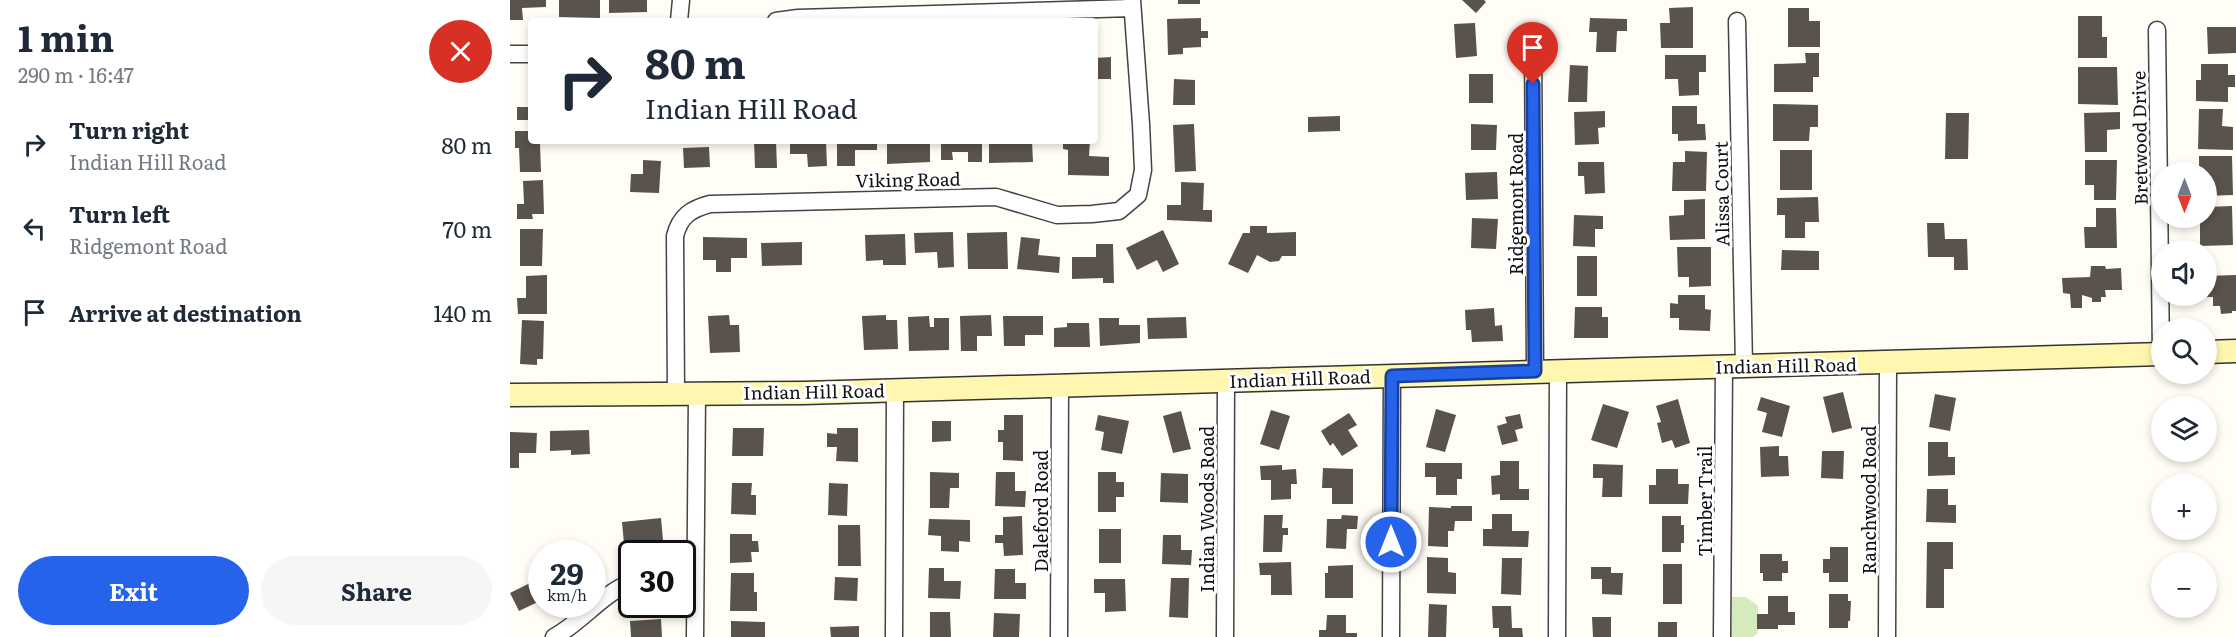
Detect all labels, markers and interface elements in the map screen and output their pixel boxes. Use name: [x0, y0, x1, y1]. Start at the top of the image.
text: 1 min: [18, 10, 114, 63]
button: close: [429, 20, 492, 83]
pin: [1507, 22, 1558, 84]
text: 80 m: [645, 30, 746, 92]
icon: arrive: [1516, 31, 1549, 64]
icon: right: [546, 42, 624, 120]
text: 290 m · 16:47: [18, 59, 134, 89]
street label: Bretwood Drive: [2124, 71, 2154, 205]
text: Indian Hill Road: [645, 87, 857, 127]
text: Turn right: [69, 113, 189, 146]
icon: right: [18, 128, 51, 161]
text: 80 m: [441, 128, 492, 161]
street label: Ridgemont Road: [1502, 133, 1529, 275]
street label: Alissa Court: [1707, 141, 1735, 247]
text: Indian Hill Road: [69, 146, 226, 176]
north arrow: [2151, 162, 2217, 228]
map controls: [2151, 162, 2217, 618]
street label: Viking Road: [855, 165, 961, 193]
text: Turn left: [69, 197, 170, 230]
icon: left: [18, 212, 51, 245]
text: 70 m: [442, 212, 492, 245]
text: Ridgemont Road: [69, 230, 227, 260]
button: sound: [2151, 240, 2217, 306]
icon: arrive: [18, 296, 51, 329]
text: Arrive at destination: [69, 296, 302, 329]
text: 140 m: [433, 296, 492, 329]
button: search: [2151, 318, 2217, 384]
street label: Indian Hill Road: [1715, 350, 1857, 380]
street label: Indian Hill Road: [1229, 362, 1371, 394]
street label: Indian Hill Road: [743, 376, 885, 406]
button: layers: [2151, 396, 2217, 462]
street label: Indian Woods Road: [1193, 426, 1220, 592]
street label: Ranchwood Road: [1855, 426, 1882, 574]
street label: Timber Trail: [1691, 445, 1718, 557]
street label: Daleford Road: [1027, 450, 1054, 572]
button: +: [2151, 474, 2217, 540]
position arrow: [1359, 510, 1423, 574]
speed limit sign: 30: [618, 540, 696, 618]
text: 29: [550, 550, 584, 594]
button: −: [2151, 552, 2217, 618]
button: Exit: [18, 556, 249, 625]
button: Share: [261, 556, 492, 625]
text: km/h: [547, 583, 587, 606]

